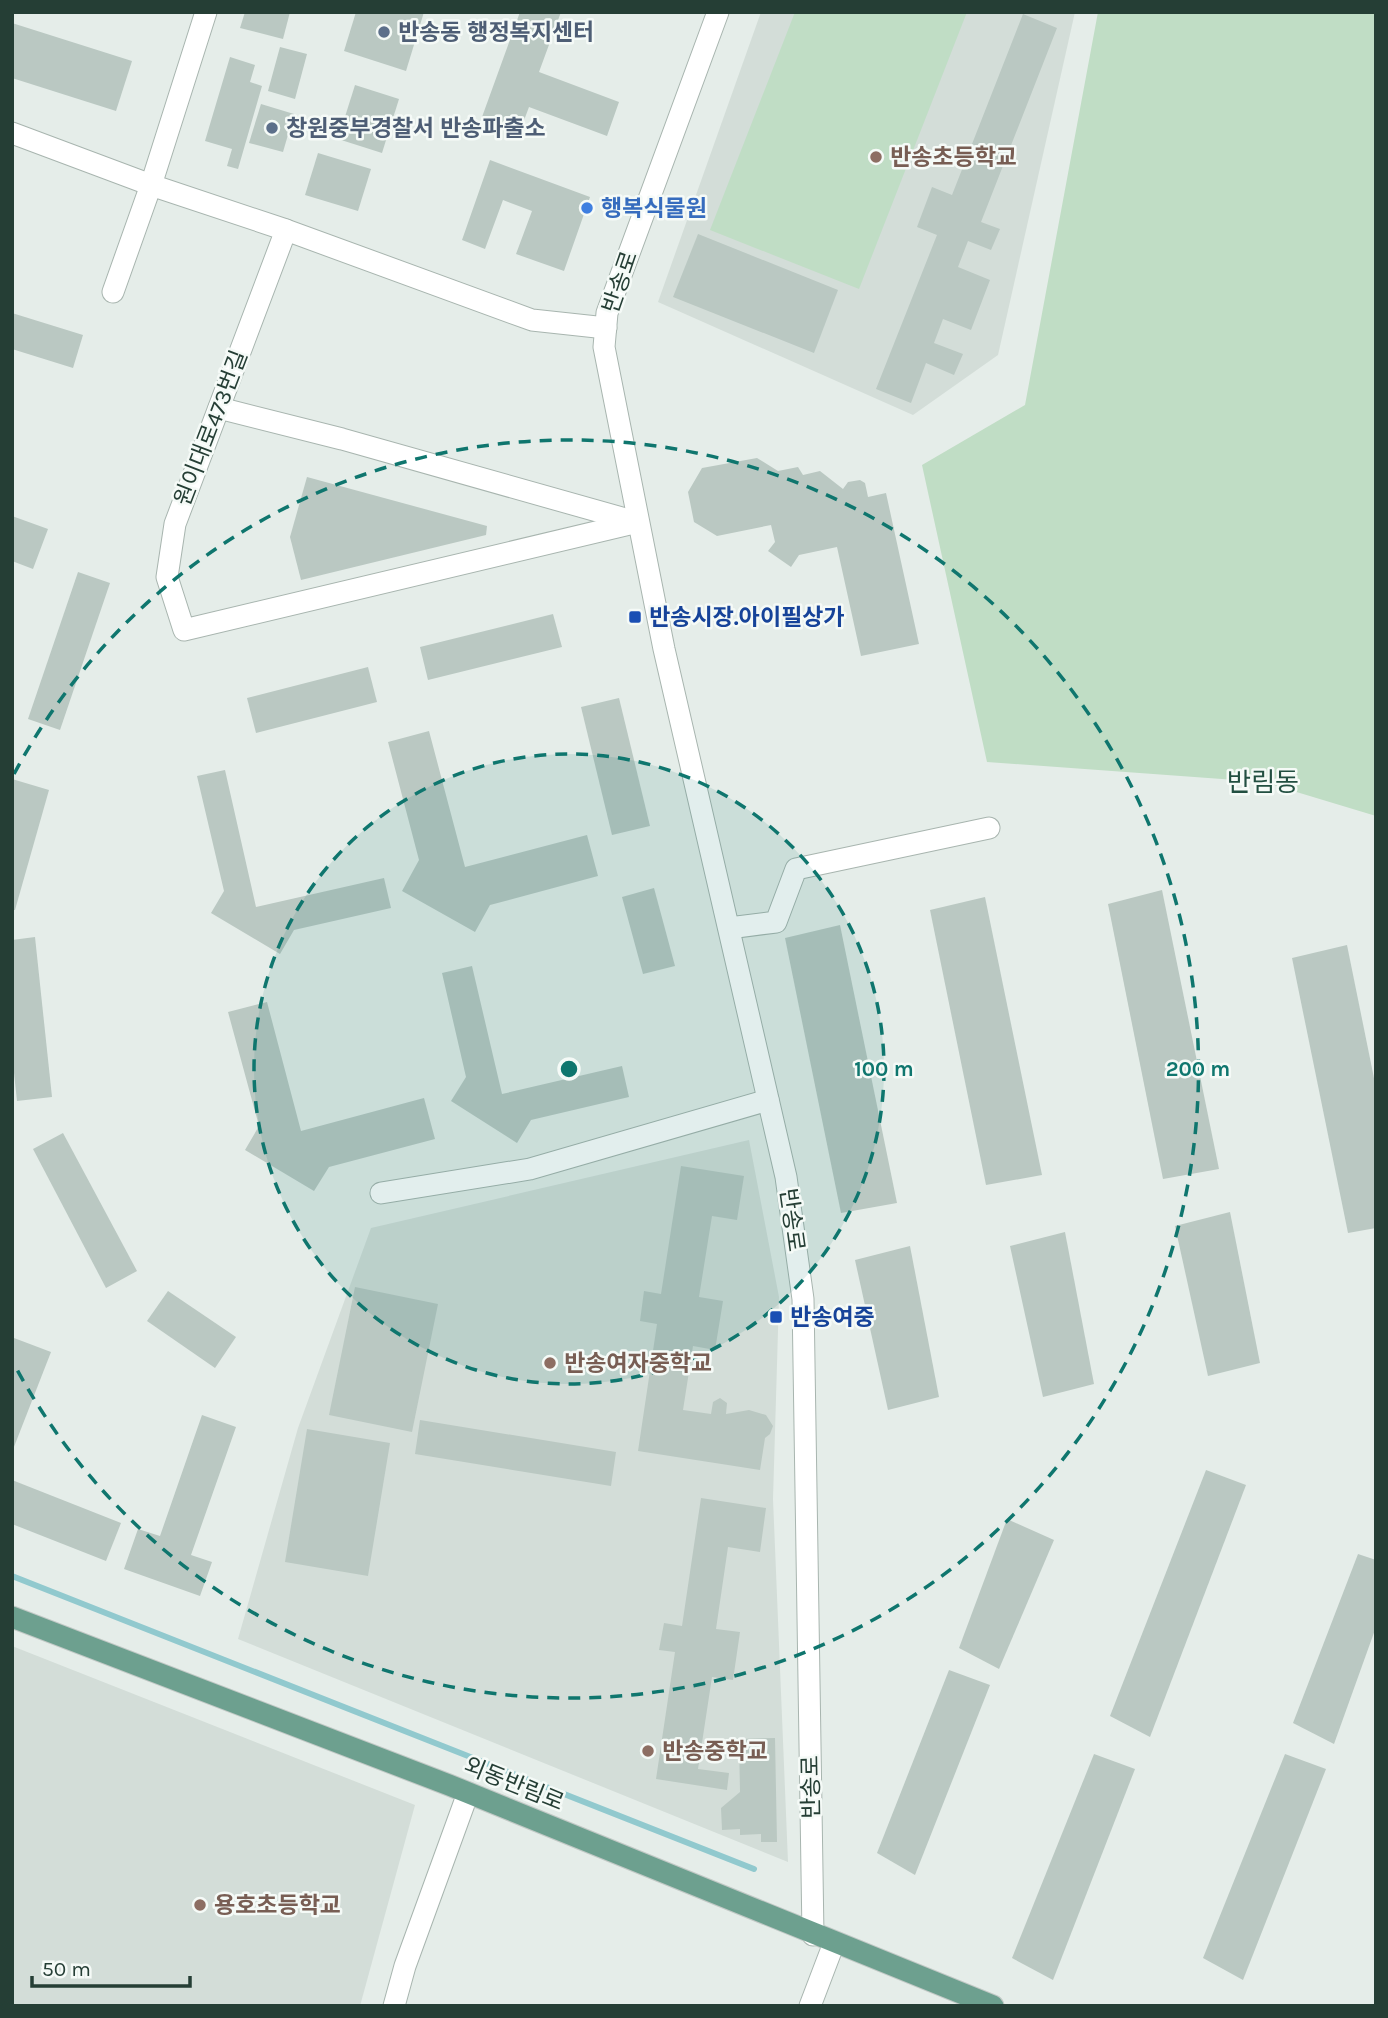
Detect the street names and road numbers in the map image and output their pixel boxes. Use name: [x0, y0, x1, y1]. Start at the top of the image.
street label: 반송로: [597, 248, 643, 316]
street label: 원이대로473번길: [169, 347, 253, 509]
street label: 반송로: [774, 1187, 810, 1253]
street label: 외동반림로: [460, 1752, 568, 1816]
street label: 반송로: [797, 1755, 825, 1819]

